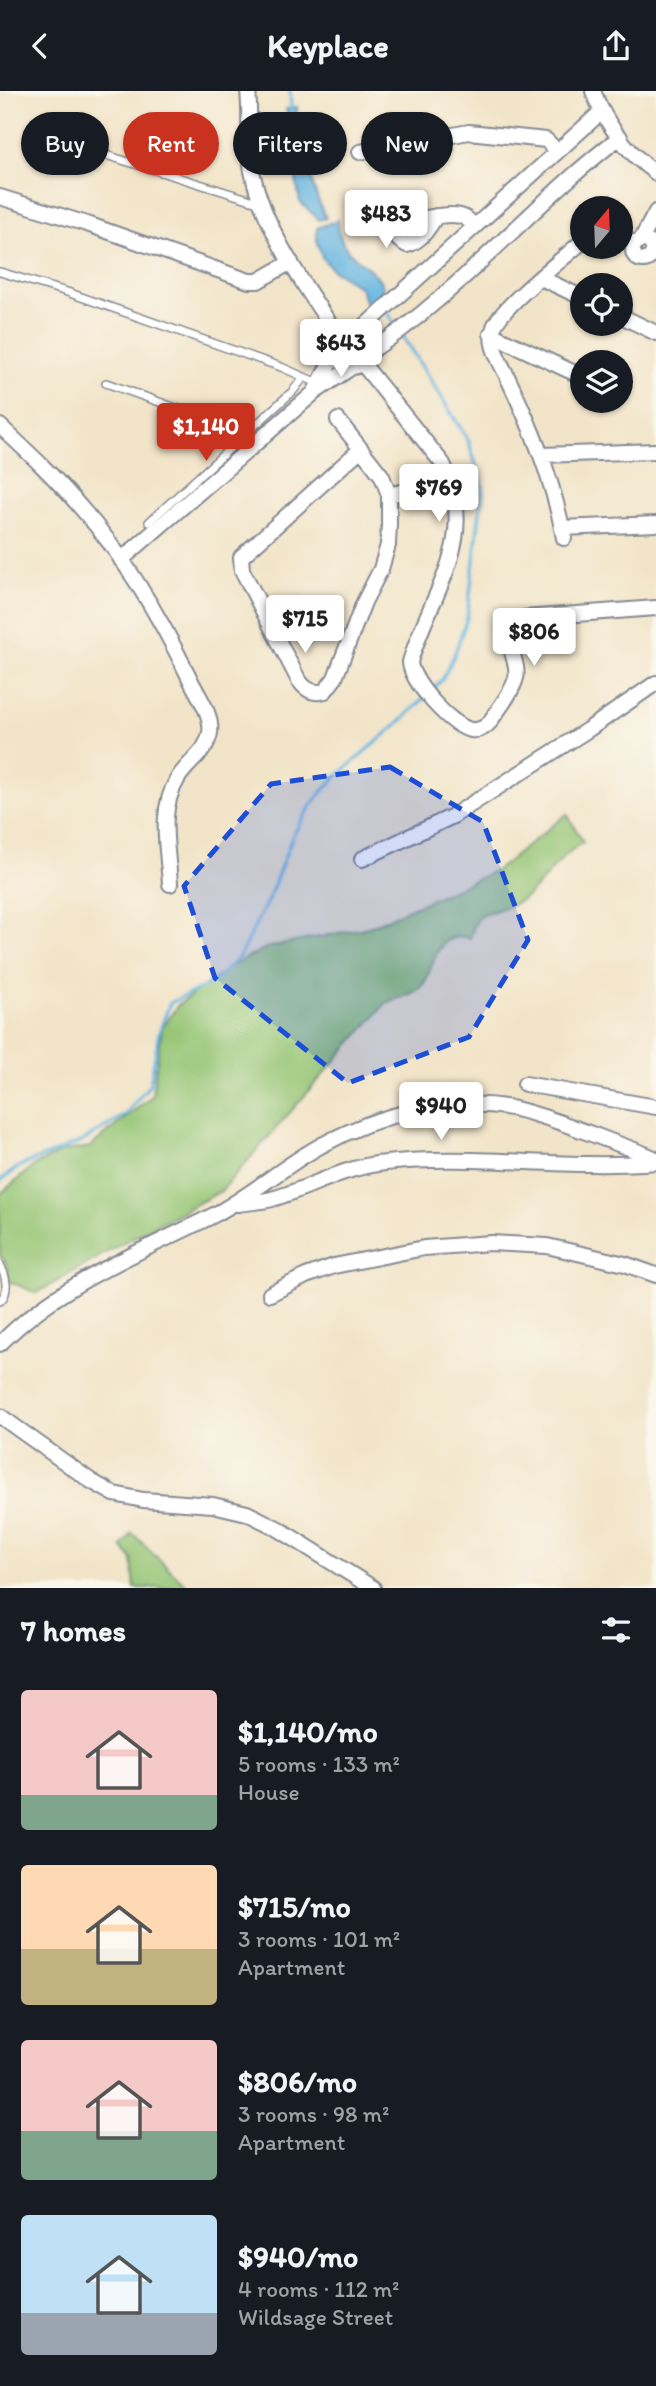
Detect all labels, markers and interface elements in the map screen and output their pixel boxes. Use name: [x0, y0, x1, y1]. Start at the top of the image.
icon: back: [21, 27, 59, 65]
text: Keyplace: [267, 27, 389, 65]
icon: share: [597, 27, 635, 65]
chip: Buy: [21, 112, 109, 175]
chip: Rent: [123, 112, 219, 175]
chip: Filters: [233, 112, 347, 175]
chip: New: [361, 112, 453, 175]
pin: $483: [345, 191, 427, 250]
north arrow: [570, 196, 634, 259]
map controls: [570, 196, 633, 413]
text: $483: [361, 199, 411, 227]
button: locate: [570, 273, 633, 336]
pin: $643: [300, 320, 382, 379]
text: $643: [316, 328, 366, 356]
button: layers: [570, 350, 633, 413]
pin: $1,140: [149, 403, 263, 463]
text: $1,140: [173, 412, 239, 440]
pin: $769: [398, 465, 480, 524]
text: $769: [415, 473, 463, 501]
pin: $715: [264, 595, 346, 655]
text: $715: [282, 604, 328, 632]
pin: $806: [493, 609, 575, 668]
text: $806: [509, 617, 559, 645]
pin: $940: [400, 1083, 482, 1142]
text: $940: [415, 1091, 467, 1119]
icon: filters: [597, 1611, 635, 1649]
text: 7 homes: [21, 1612, 126, 1649]
text: $1,140/mo: [238, 1713, 378, 1750]
icon: home: [77, 1718, 161, 1802]
text: 5 rooms · 133 m²: [238, 1750, 400, 1778]
text: House: [238, 1778, 300, 1806]
text: $715/mo: [238, 1888, 351, 1925]
icon: home: [77, 1893, 161, 1977]
text: 3 rooms · 101 m²: [238, 1925, 400, 1953]
text: Apartment: [238, 1953, 345, 1981]
text: $806/mo: [238, 2063, 357, 2100]
icon: home: [77, 2068, 161, 2152]
text: 3 rooms · 98 m²: [238, 2100, 389, 2128]
text: Apartment: [238, 2128, 345, 2156]
text: $940/mo: [238, 2238, 358, 2275]
icon: home: [77, 2243, 161, 2327]
text: 4 rooms · 112 m²: [238, 2275, 399, 2303]
text: Wildsage Street: [238, 2303, 393, 2331]

